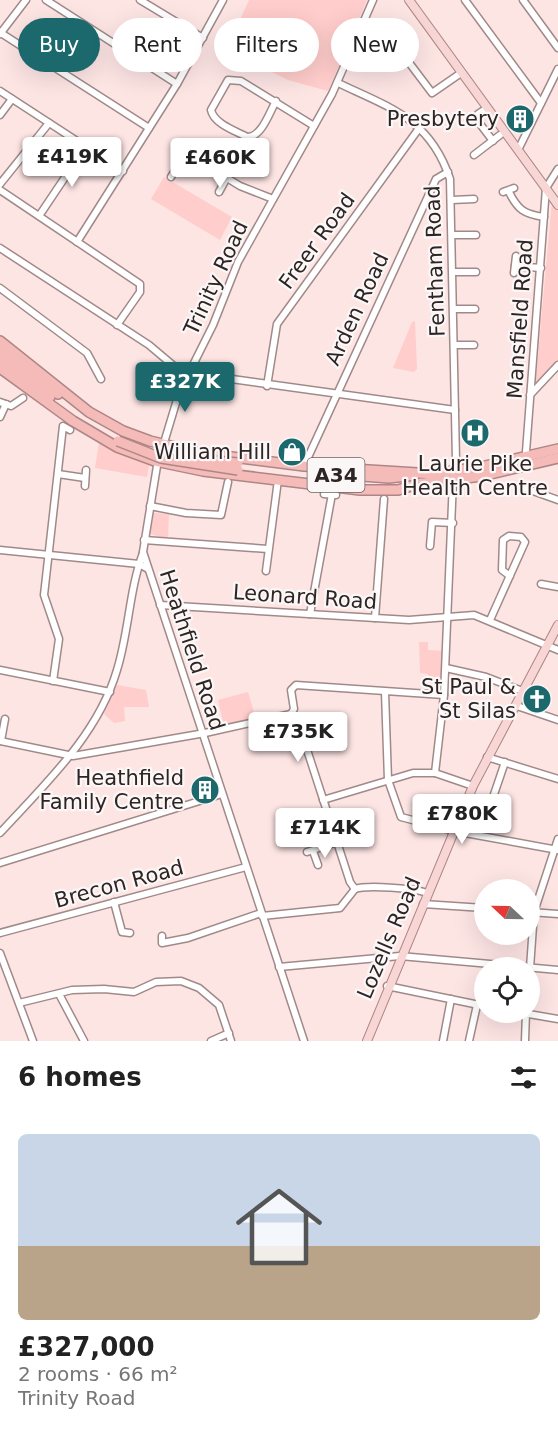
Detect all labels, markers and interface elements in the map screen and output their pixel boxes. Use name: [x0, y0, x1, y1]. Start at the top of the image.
chip: Buy: [18, 18, 100, 72]
chip: Rent: [112, 18, 202, 72]
chip: Filters: [214, 18, 319, 72]
chip: New: [331, 18, 419, 72]
building icon: Presbytery: [504, 103, 536, 135]
place label: Presbytery: [387, 107, 499, 131]
pin: £419K: [30, 137, 114, 188]
pin: £460K: [178, 138, 262, 189]
text: £419K: [36, 144, 108, 168]
text: £460K: [184, 145, 256, 169]
street label: Fentham Road: [420, 185, 450, 337]
street label: Freer Road: [274, 188, 360, 294]
street label: Trinity Road: [179, 217, 253, 340]
street label: Mansfield Road: [502, 238, 538, 400]
street label: Arden Road: [320, 249, 394, 369]
pin: £327K: [143, 362, 227, 413]
text: £327K: [149, 369, 221, 393]
hospital icon: Laurie Pike Health Centre: [459, 417, 491, 449]
shop icon: William Hill: [276, 436, 308, 468]
place label: William Hill: [154, 440, 271, 464]
place label: Laurie Pike Health Centre: [402, 452, 548, 500]
road number: A34: [308, 458, 364, 492]
street label: Heathfield Road: [155, 566, 229, 734]
street label: Leonard Road: [232, 580, 378, 614]
place label: St Paul & St Silas: [421, 675, 516, 723]
church icon: St Paul & St Silas: [521, 683, 553, 715]
pin: £735K: [256, 712, 340, 763]
text: £735K: [262, 719, 334, 743]
place label: Heathfield Family Centre: [40, 766, 184, 814]
building icon: Heathfield Family Centre: [189, 774, 221, 806]
pin: £780K: [420, 794, 504, 845]
text: £780K: [426, 801, 498, 825]
pin: £714K: [283, 808, 367, 859]
text: £714K: [289, 815, 361, 839]
street label: Brecon Road: [52, 855, 186, 913]
street label: Lozells Road: [353, 873, 425, 1003]
north arrow: [474, 879, 540, 945]
map controls: [474, 879, 540, 1023]
button: locate: [474, 957, 540, 1023]
icon: filters: [507, 1061, 540, 1094]
text: 6 homes: [18, 1062, 142, 1092]
icon: home: [225, 1173, 333, 1281]
text: £327,000: [18, 1332, 155, 1362]
text: 2 rooms · 66 m²: [18, 1362, 178, 1386]
text: Trinity Road: [18, 1386, 136, 1410]

